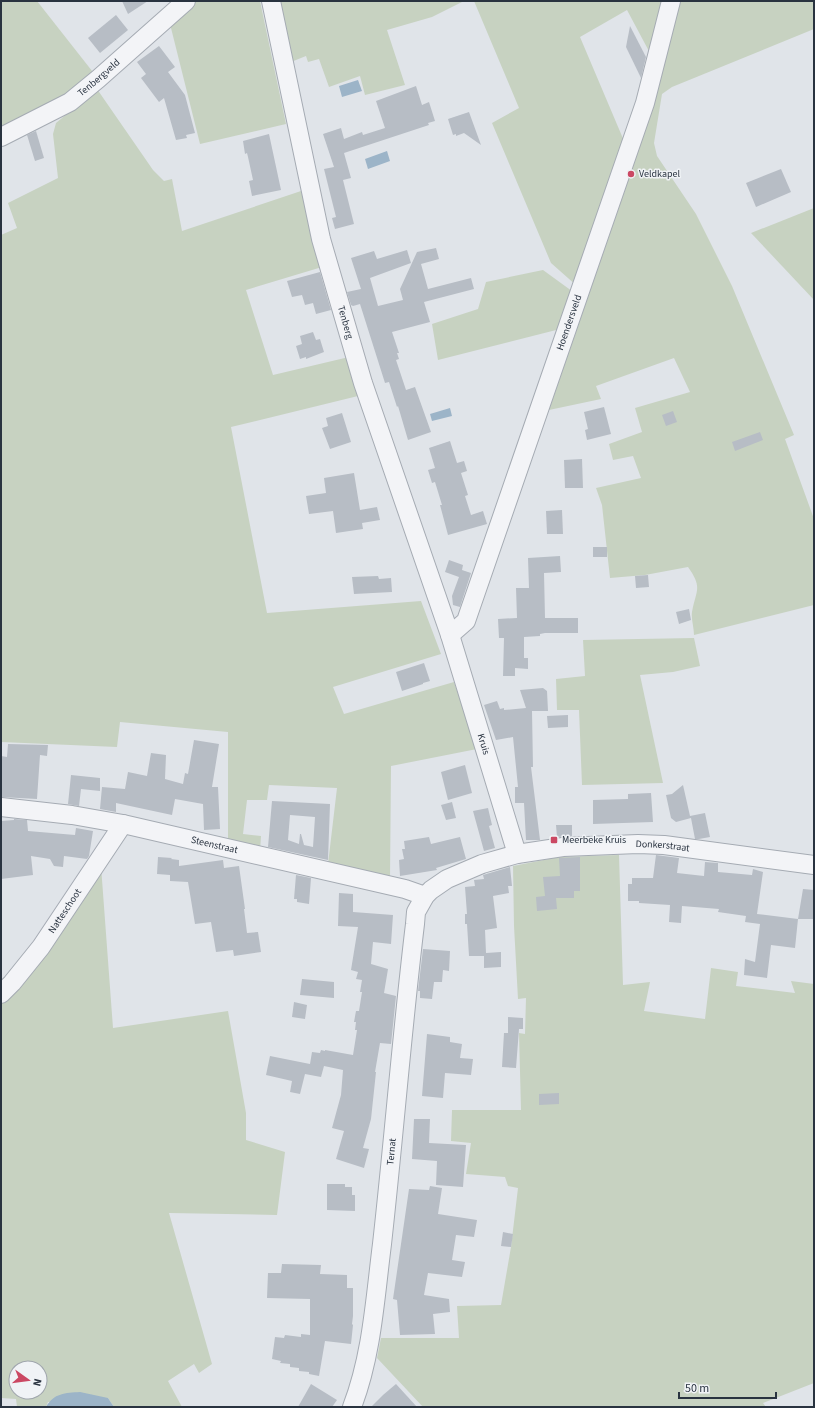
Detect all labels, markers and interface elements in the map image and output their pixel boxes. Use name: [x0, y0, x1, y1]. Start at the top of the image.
street label: Tenbergveld: [75, 56, 123, 100]
place label: Veldkapel: [639, 167, 680, 181]
marker: Veldkapel: [626, 169, 636, 179]
street label: Hoendersveld: [553, 293, 585, 352]
street label: Tenberg: [334, 304, 357, 341]
street label: Kruis: [474, 732, 493, 756]
street label: Steenstraat: [190, 833, 240, 857]
place label: Meerbeke Kruis: [562, 833, 626, 847]
marker: Meerbeke Kruis: [549, 835, 559, 845]
street label: Donkerstraat: [635, 837, 691, 855]
street label: Natteschoot: [45, 885, 85, 936]
street label: Ternat: [383, 1137, 400, 1166]
north arrow: [8, 1360, 48, 1400]
scale bar: [679, 1374, 776, 1400]
text: N: [29, 1377, 45, 1388]
text: 50 m: [685, 1380, 709, 1397]

